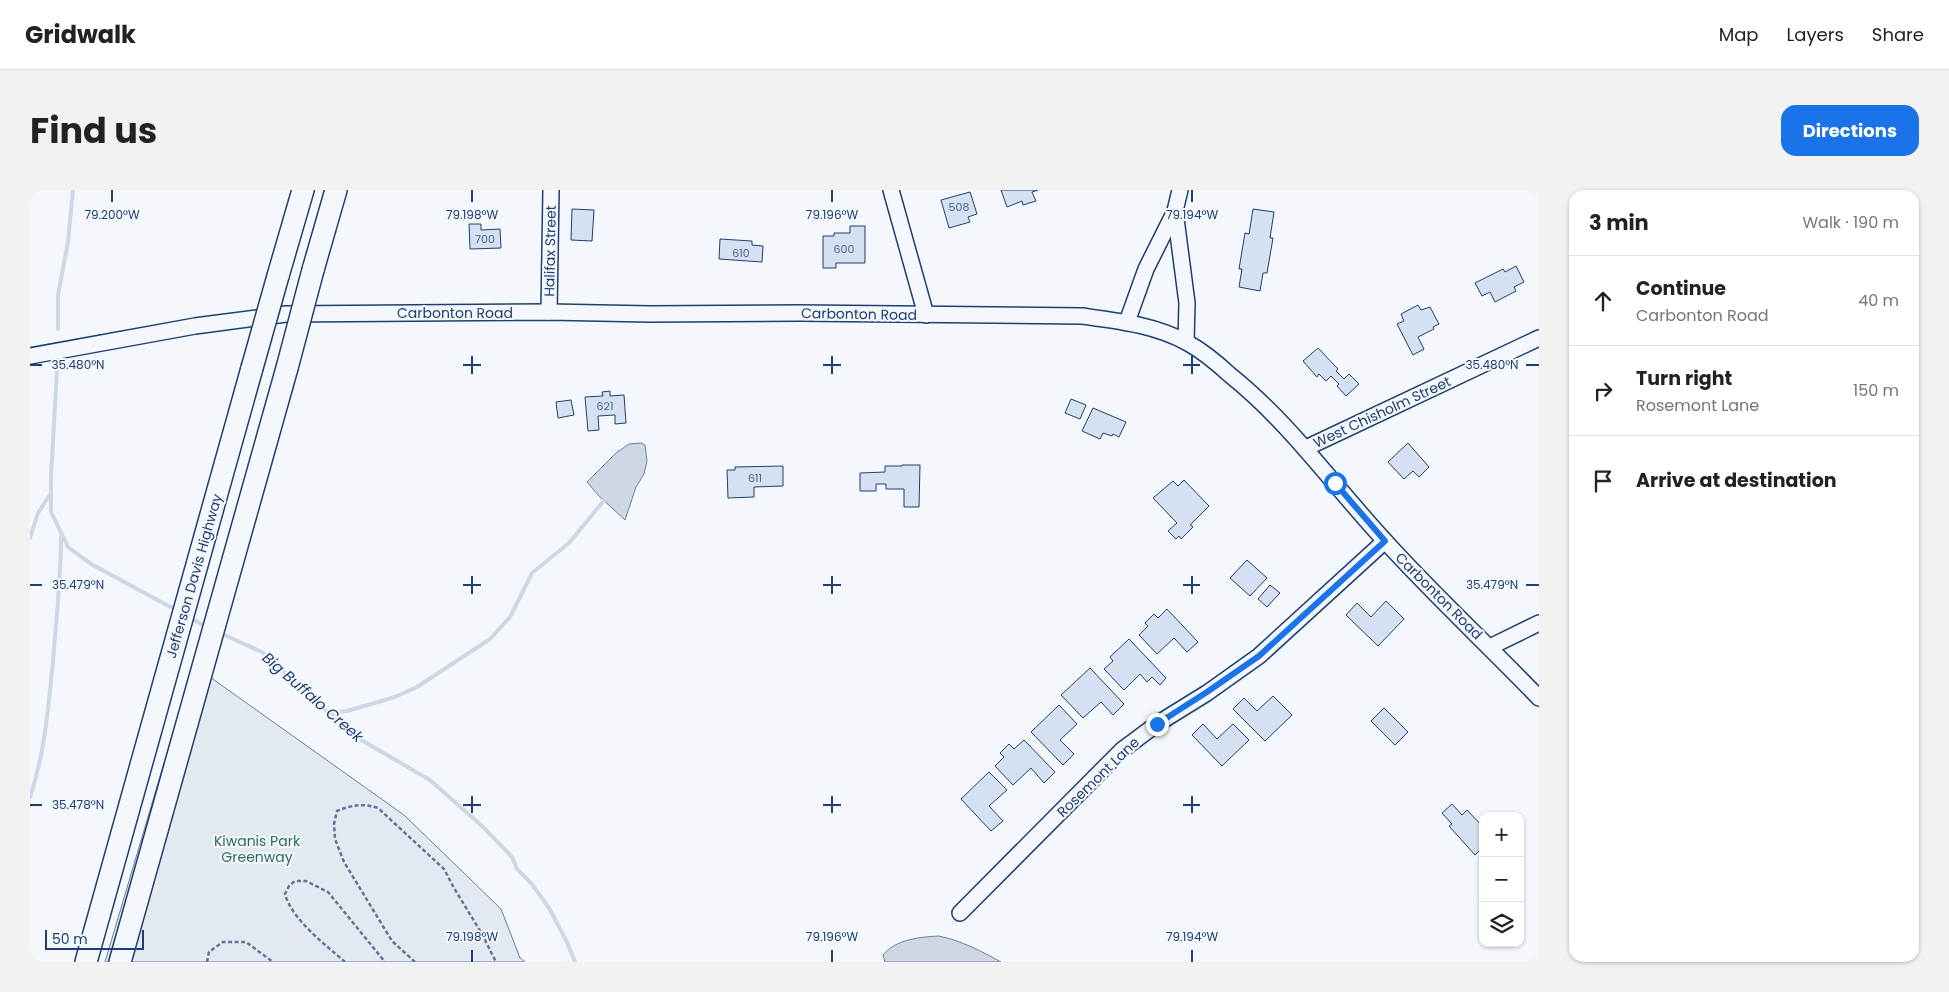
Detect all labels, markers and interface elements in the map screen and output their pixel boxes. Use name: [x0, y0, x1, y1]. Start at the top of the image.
text: Gridwalk: [25, 18, 136, 51]
text: Map: [1719, 22, 1759, 47]
text: Layers: [1787, 22, 1844, 47]
text: Share: [1872, 22, 1924, 47]
button: Directions: [1781, 105, 1919, 156]
text: Find us: [30, 106, 157, 155]
house number: 508: [949, 199, 969, 215]
street label: Halifax Street: [539, 205, 561, 297]
text: 79.200°W: [84, 206, 140, 223]
text: 79.198°W: [446, 206, 498, 223]
text: 79.196°W: [806, 206, 858, 223]
text: 79.194°W: [1166, 206, 1218, 223]
text: 3 min: [1589, 208, 1649, 237]
text: Walk · 190 m: [1802, 211, 1899, 234]
house number: 700: [475, 231, 495, 247]
house number: 600: [834, 241, 854, 257]
house number: 610: [732, 245, 750, 261]
text: Continue: [1636, 275, 1726, 302]
icon: ahead: [1589, 287, 1617, 315]
text: 40 m: [1858, 289, 1899, 312]
street label: Carbonton Road: [397, 303, 513, 323]
street label: Carbonton Road: [801, 303, 917, 325]
text: Carbonton Road: [1636, 304, 1769, 327]
text: 35.480°N: [51, 356, 105, 373]
text: 35.480°N: [1465, 356, 1519, 373]
text: Turn right: [1636, 365, 1732, 392]
street label: West Chisholm Street: [1310, 371, 1454, 453]
icon: right: [1589, 377, 1617, 405]
text: 150 m: [1853, 379, 1899, 402]
text: Rosemont Lane: [1636, 394, 1759, 417]
house number: 621: [597, 398, 613, 414]
icon: arrive: [1589, 467, 1617, 495]
text: Arrive at destination: [1636, 467, 1837, 494]
house number: 611: [748, 470, 762, 486]
route start: [1324, 472, 1347, 495]
street label: Jefferson Davis Highway: [161, 491, 227, 661]
street label: Carbonton Road: [1391, 548, 1487, 644]
text: 35.479°N: [52, 576, 104, 593]
text: 35.479°N: [1466, 576, 1518, 593]
water label: Big Buffalo Creek: [258, 647, 369, 748]
route end: [1146, 713, 1169, 736]
street label: Rosemont Lane: [1052, 732, 1144, 822]
text: 35.478°N: [52, 796, 104, 813]
map controls: [1479, 812, 1524, 947]
button: +: [1479, 812, 1524, 857]
park label: Kiwanis Park Greenway: [214, 831, 301, 867]
button: −: [1479, 857, 1524, 902]
button: layers: [1479, 902, 1524, 947]
scale bar: [45, 927, 144, 950]
text: 79.198°W: [446, 928, 498, 945]
text: 79.196°W: [806, 928, 858, 945]
text: 79.194°W: [1166, 928, 1218, 945]
text: 50 m: [52, 929, 88, 949]

